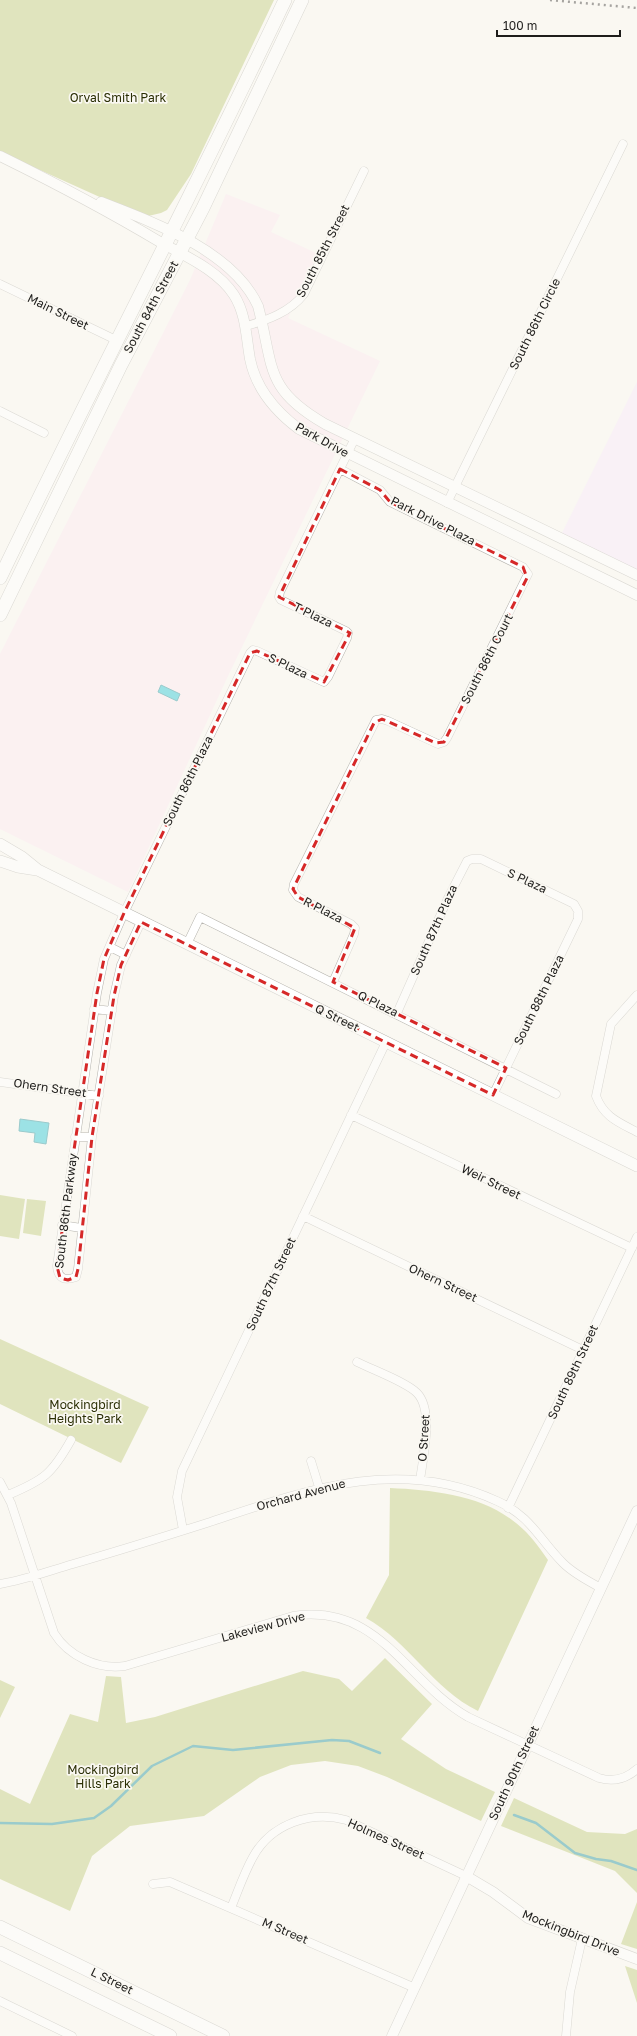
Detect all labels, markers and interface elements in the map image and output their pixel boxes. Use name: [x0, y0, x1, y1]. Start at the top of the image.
scale bar: [497, 12, 620, 38]
text: 100 m: [503, 18, 537, 33]
park label: Orval Smith Park: [70, 90, 167, 105]
street label: South 85th Street: [293, 202, 353, 300]
street label: South 84th Street: [120, 258, 181, 356]
street label: South 86th Circle: [506, 275, 563, 372]
street label: Main Street: [25, 290, 91, 333]
street label: Park Drive: [293, 419, 352, 460]
street label: Park Drive Plaza: [388, 493, 478, 548]
street label: T Plaza: [291, 599, 335, 630]
street label: South 86th Court: [457, 611, 516, 706]
street label: S Plaza: [266, 650, 310, 682]
street label: South 86th Plaza: [159, 733, 216, 828]
street label: S Plaza: [505, 865, 549, 896]
street label: South 87th Plaza: [407, 882, 460, 977]
street label: R Plaza: [301, 893, 346, 926]
street label: South 88th Plaza: [510, 952, 567, 1047]
street label: Q Plaza: [355, 987, 401, 1020]
street label: Q Street: [313, 1000, 362, 1035]
street label: Ohern Street: [12, 1075, 88, 1100]
street label: South 86th Parkway: [51, 1152, 80, 1269]
street label: Weir Street: [459, 1161, 524, 1202]
street label: South 87th Street: [242, 1234, 299, 1333]
street label: Ohern Street: [407, 1260, 480, 1305]
street label: South 89th Street: [544, 1322, 601, 1421]
park label: Mockingbird Heights Park: [48, 1397, 122, 1426]
street label: O Street: [414, 1414, 433, 1462]
street label: Orchard Avenue: [255, 1475, 347, 1514]
street label: Lakeview Drive: [219, 1608, 306, 1645]
street label: South 90th Street: [485, 1723, 542, 1823]
park label: Mockingbird Hills Park: [67, 1762, 139, 1791]
street label: Holmes Street: [345, 1815, 427, 1862]
street label: Mockingbird Drive: [520, 1906, 622, 1959]
street label: M Street: [260, 1914, 311, 1947]
street label: L Street: [89, 1964, 136, 1997]

